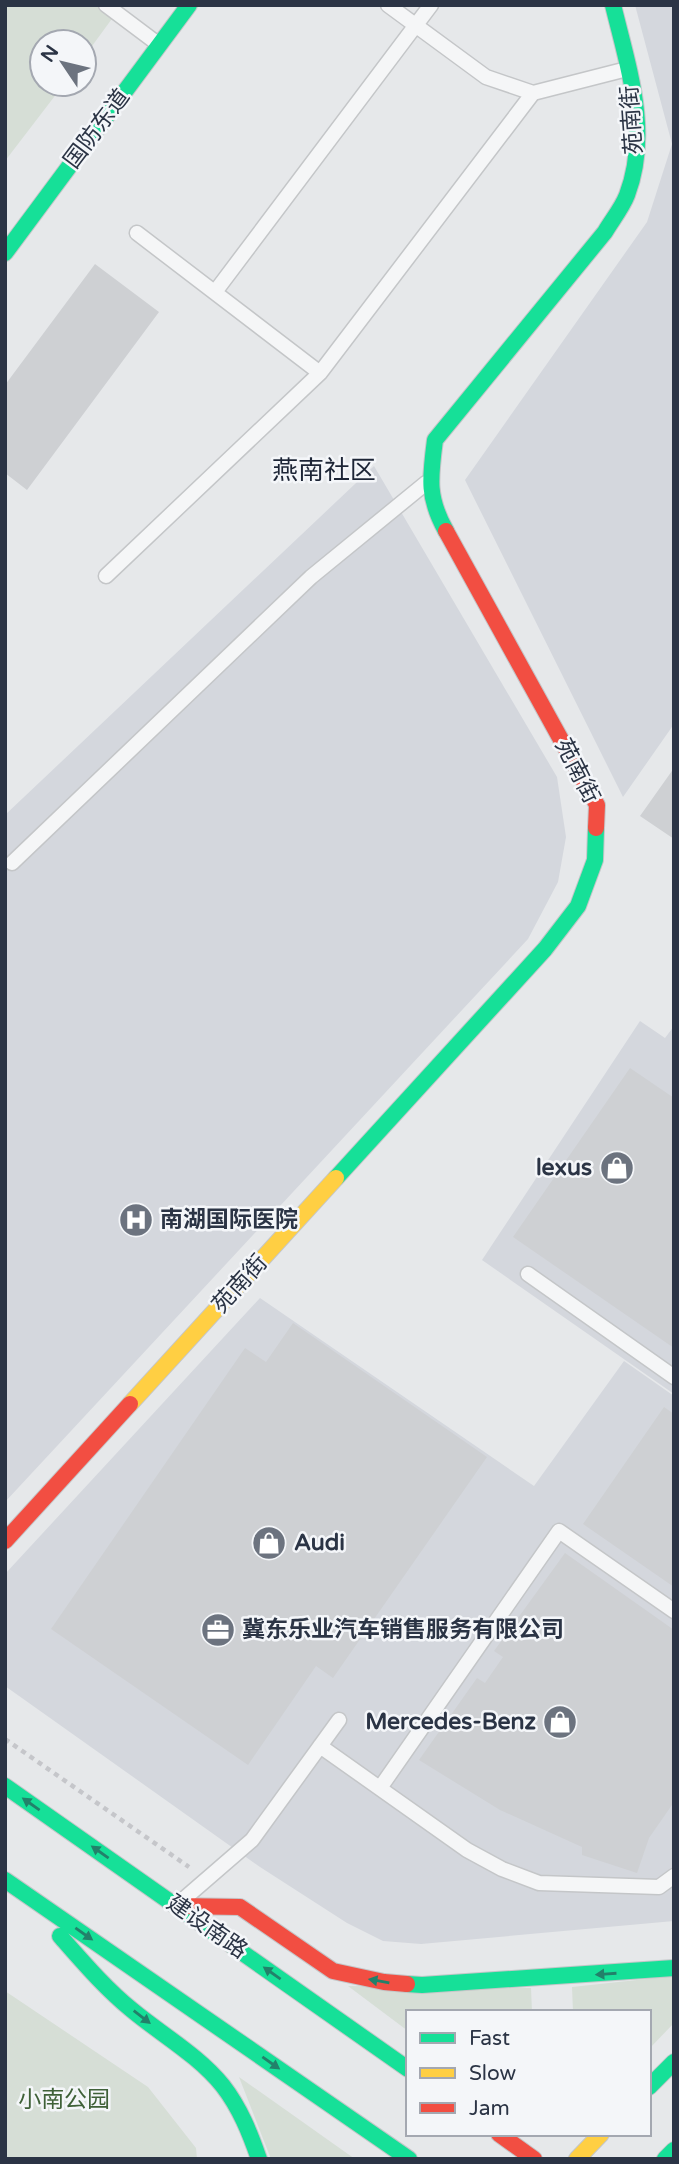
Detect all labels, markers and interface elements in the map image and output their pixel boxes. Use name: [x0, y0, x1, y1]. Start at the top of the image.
north arrow: [28, 28, 98, 98]
text: N: [37, 41, 63, 66]
street label: 国防东道: [58, 84, 136, 174]
street label: 苑南街: [616, 85, 648, 155]
district label: 燕南社区: [272, 455, 376, 486]
street label: 苑南街: [549, 734, 605, 808]
shop icon: lexus: [598, 1149, 636, 1187]
place label: lexus: [536, 1154, 592, 1182]
hospital icon: 南湖国际医院: [117, 1201, 155, 1239]
place label: 南湖国际医院: [160, 1206, 298, 1234]
street label: 苑南街: [207, 1249, 273, 1319]
shop icon: Audi: [250, 1524, 288, 1562]
place label: Audi: [294, 1529, 345, 1557]
office icon: 冀东乐业汽车销售服务有限公司: [199, 1611, 237, 1649]
place label: 冀东乐业汽车销售服务有限公司: [242, 1616, 564, 1644]
shop icon: Mercedes-Benz: [541, 1703, 579, 1741]
place label: Mercedes-Benz: [365, 1708, 536, 1736]
one-way arrow: [22, 1797, 40, 1811]
one-way arrow: [91, 1845, 109, 1859]
street label: 建设南路: [161, 1889, 253, 1965]
one-way arrow: [75, 1927, 93, 1941]
one-way arrow: [263, 1966, 281, 1980]
one-way arrow: [595, 1968, 617, 1979]
one-way arrow: [368, 1975, 390, 1986]
one-way arrow: [133, 2009, 150, 2024]
legend: [406, 2010, 651, 2136]
text: Fast: [469, 2026, 510, 2051]
one-way arrow: [262, 2056, 280, 2070]
text: Slow: [469, 2061, 517, 2086]
park label: 小南公园: [18, 2086, 110, 2114]
text: Jam: [469, 2096, 510, 2121]

